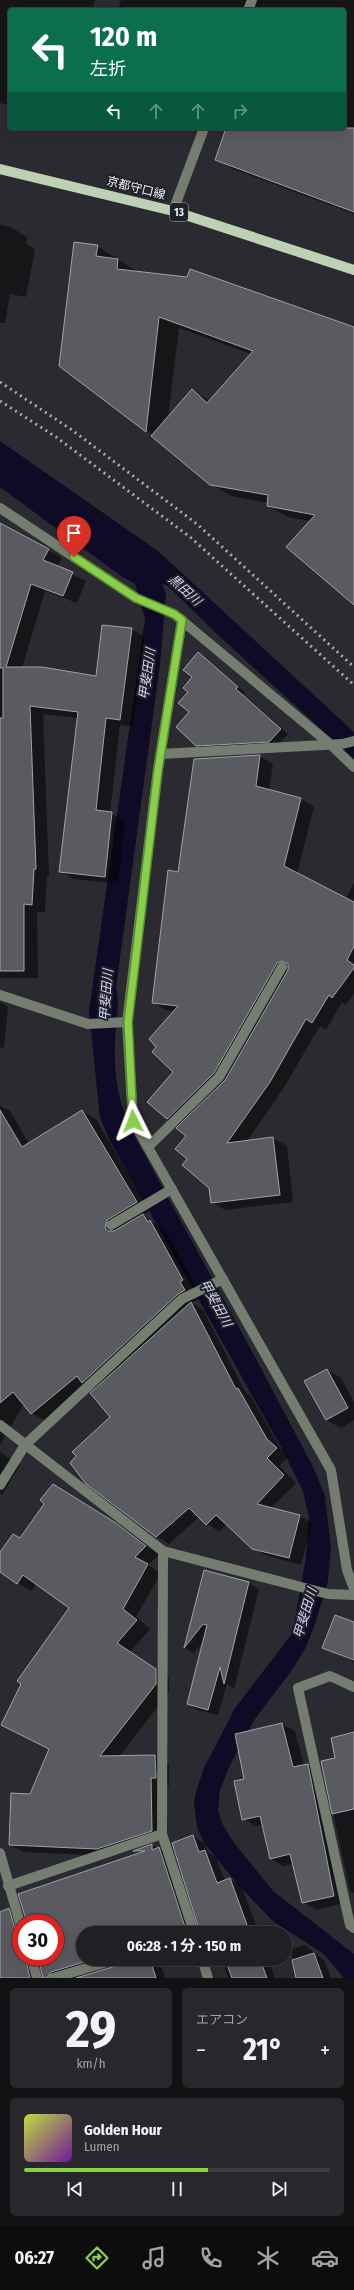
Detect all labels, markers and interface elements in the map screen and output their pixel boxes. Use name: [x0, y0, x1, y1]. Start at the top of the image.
text: 120 m: [90, 20, 157, 53]
icon: left: [24, 24, 76, 76]
text: 左折: [90, 58, 126, 80]
icon: left: [103, 100, 125, 122]
icon: ahead: [145, 100, 167, 122]
icon: ahead: [187, 100, 209, 122]
icon: right: [229, 100, 251, 122]
street label: 京都守口線: [105, 174, 167, 202]
road number: 13: [170, 203, 188, 221]
pin: [57, 516, 91, 557]
icon: arrive: [63, 522, 85, 544]
water label: 黒田川: [165, 571, 206, 610]
water label: 甲斐田川: [136, 645, 158, 701]
water label: 甲斐田川: [97, 967, 115, 1021]
position arrow: [112, 1100, 154, 1142]
water label: 甲斐田川: [197, 1277, 236, 1331]
water label: 甲斐田川: [290, 1584, 320, 1640]
speed limit sign: 30: [12, 1914, 64, 1966]
text: 06:28 · 1 分 · 150 m: [127, 1937, 241, 1955]
text: 29: [66, 1998, 116, 2061]
text: エアコン: [196, 2012, 248, 2027]
text: 21°: [243, 2032, 283, 2068]
text: −: [196, 2037, 206, 2064]
text: +: [320, 2037, 330, 2064]
text: km/h: [77, 2056, 106, 2071]
text: Golden Hour: [84, 2121, 162, 2139]
text: Lumen: [84, 2139, 120, 2154]
icon: previous: [64, 2178, 86, 2200]
icon: pause: [166, 2178, 188, 2200]
icon: next: [268, 2178, 290, 2200]
icon: directions: [83, 2244, 111, 2272]
icon: music: [140, 2244, 168, 2272]
icon: phone: [197, 2244, 225, 2272]
icon: climate: [254, 2244, 282, 2272]
icon: car: [311, 2244, 339, 2272]
text: 06:27: [15, 2247, 54, 2269]

